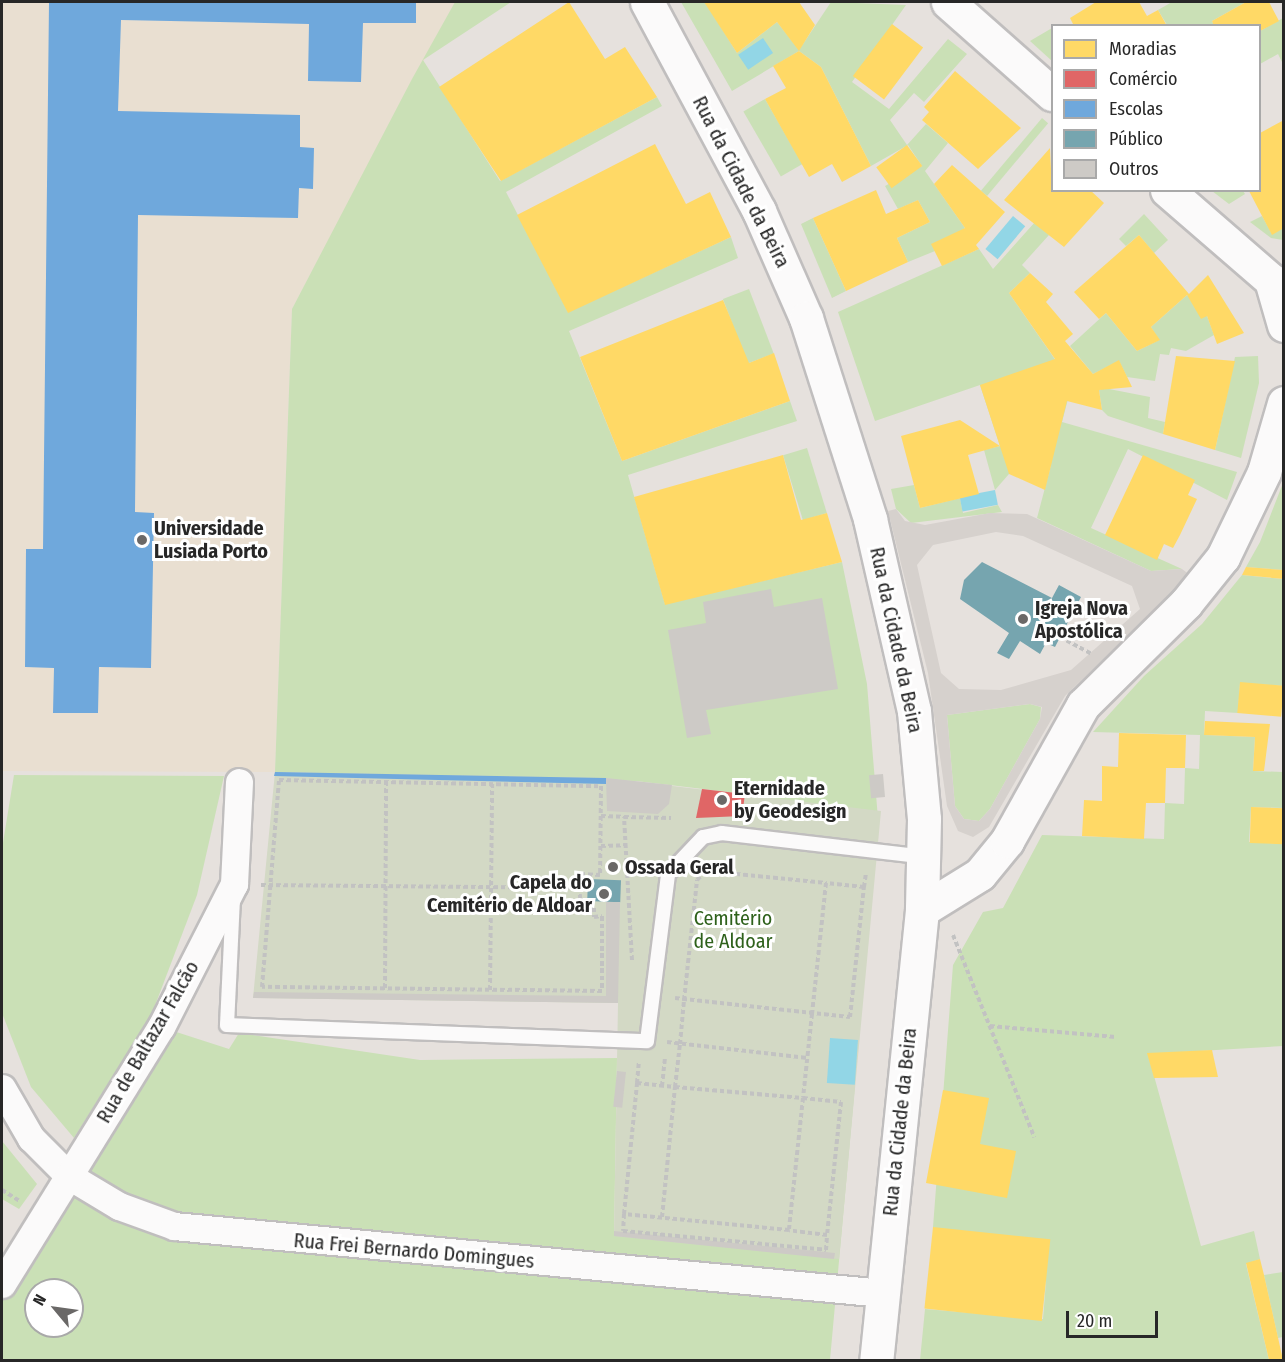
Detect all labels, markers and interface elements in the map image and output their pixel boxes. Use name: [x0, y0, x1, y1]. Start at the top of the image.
legend: [1051, 24, 1261, 192]
text: Moradias: [1109, 38, 1176, 60]
text: Comércio: [1109, 68, 1177, 90]
street label: Rua da Cidade da Beira: [687, 92, 795, 272]
text: Escolas: [1109, 98, 1163, 120]
text: Público: [1109, 128, 1163, 150]
text: Outros: [1109, 158, 1159, 180]
place label: Universidade Lusiada Porto: [154, 516, 268, 563]
marker: Universidade Lusiada Porto: [135, 533, 149, 547]
street label: Rua da Cidade da Beira: [865, 545, 927, 735]
place label: Igreja Nova Apostólica: [1035, 596, 1128, 643]
marker: Igreja Nova Apostólica: [1016, 612, 1030, 626]
place label: Eternidade by Geodesign: [734, 777, 846, 824]
marker: Eternidade by Geodesign: [715, 793, 729, 807]
place label: Ossada Geral: [625, 855, 734, 879]
marker: Ossada Geral: [606, 860, 620, 874]
place label: Capela do Cemitério de Aldoar: [427, 870, 592, 917]
marker: Capela do Cemitério de Aldoar: [597, 887, 611, 901]
park label: Cemitério de Aldoar: [694, 907, 772, 954]
street label: Rua de Baltazar Falcão: [92, 957, 204, 1127]
street label: Rua da Cidade da Beira: [878, 1027, 922, 1217]
street label: Rua Frei Bernardo Domingues: [293, 1229, 535, 1273]
north arrow: [24, 1278, 84, 1338]
text: N: [29, 1291, 50, 1309]
scale bar: [1069, 1299, 1160, 1337]
text: 20 m: [1077, 1310, 1112, 1332]

